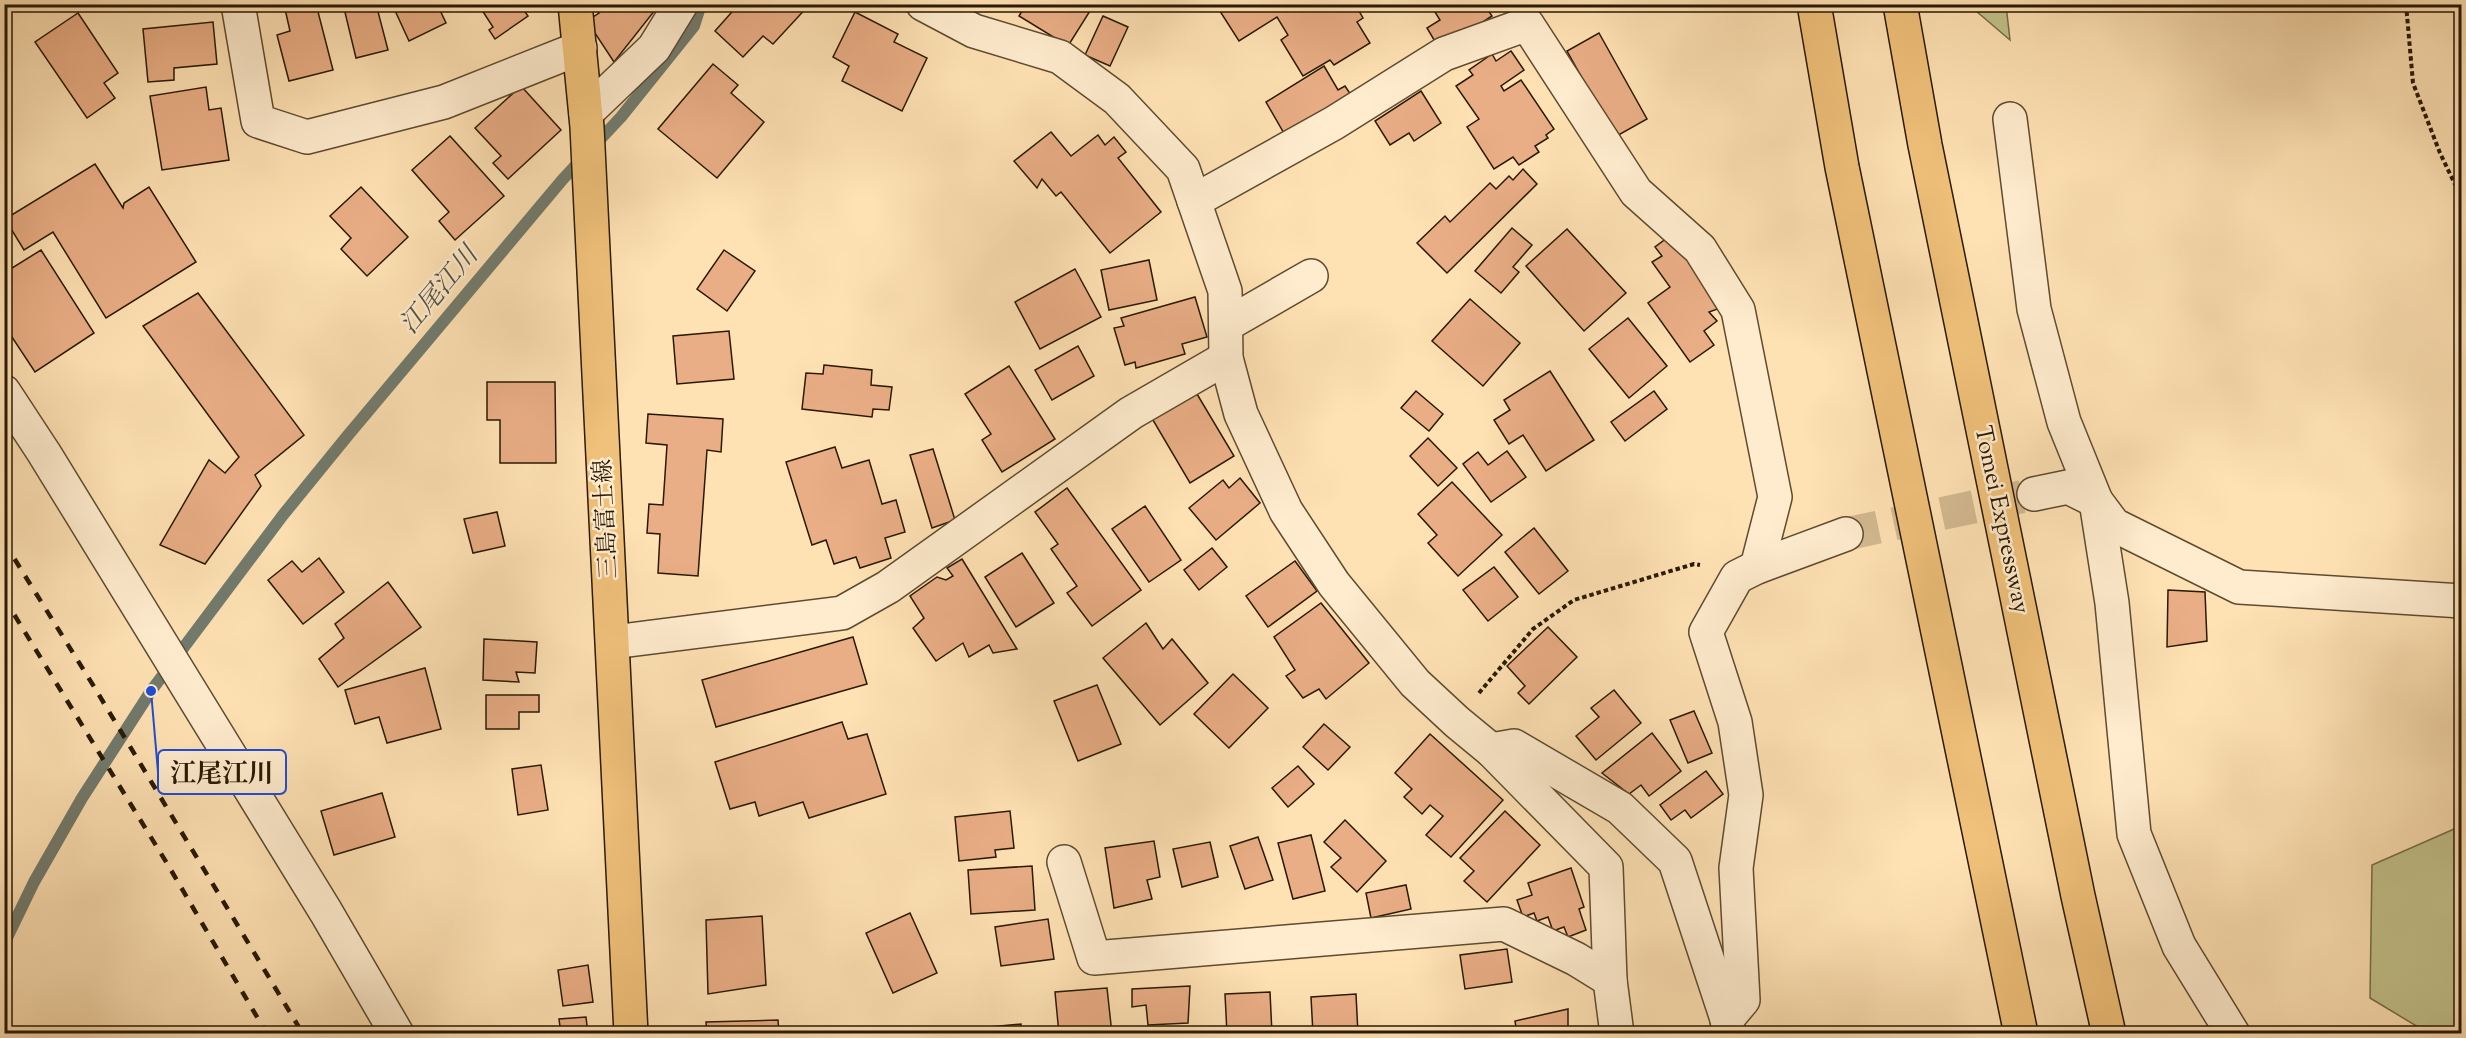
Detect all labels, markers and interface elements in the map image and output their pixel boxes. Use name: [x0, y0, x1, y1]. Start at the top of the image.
water label: 江尾江川: [392, 237, 490, 343]
street label: Tomei Expressway: [1965, 423, 2037, 617]
street label: 三島富士線: [587, 458, 627, 580]
callout: 江尾江川: [158, 750, 286, 794]
text: 江尾江川: [170, 757, 274, 794]

